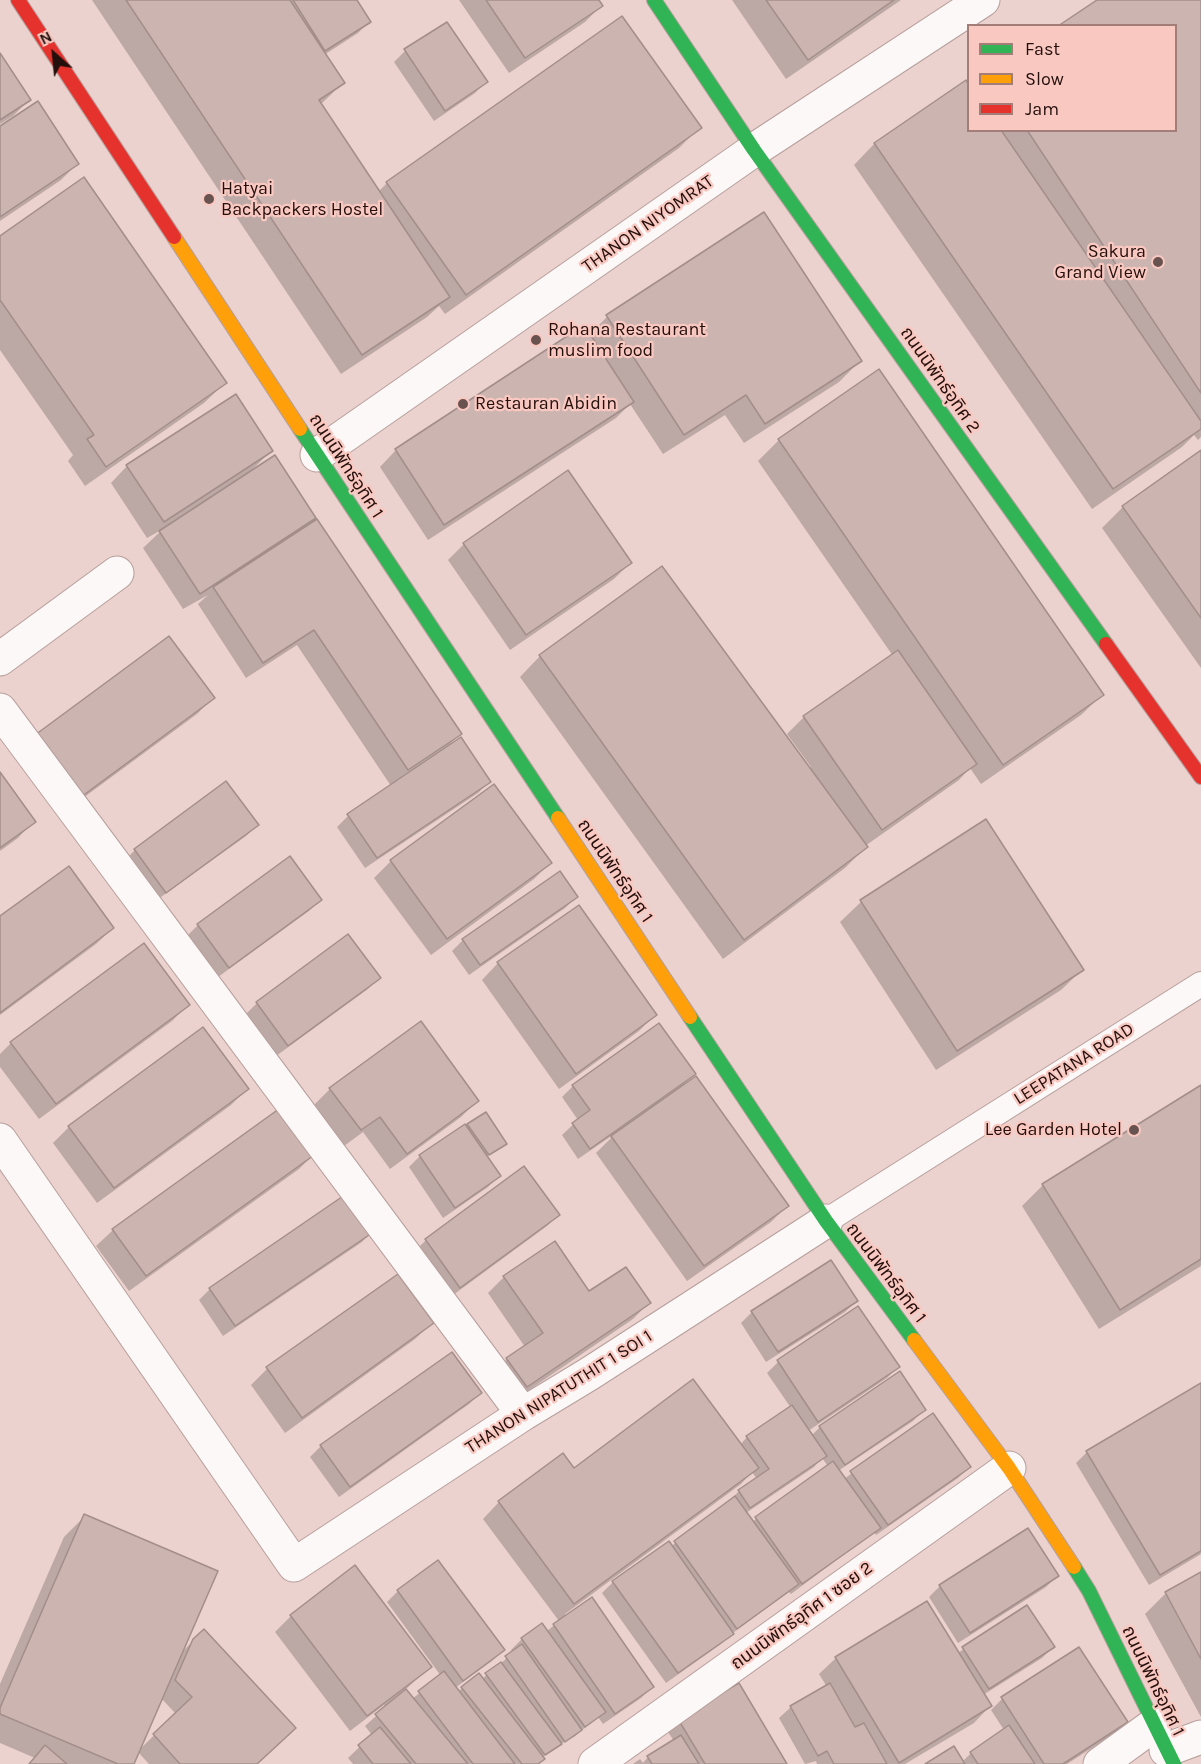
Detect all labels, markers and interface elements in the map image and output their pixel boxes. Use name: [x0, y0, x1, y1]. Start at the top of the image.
north arrow: [24, 24, 84, 84]
legend: [967, 24, 1177, 132]
text: N: [36, 26, 55, 49]
text: Fast: [1025, 38, 1060, 60]
text: Slow: [1025, 68, 1064, 90]
text: Jam: [1025, 98, 1059, 120]
street label: THANON NIYOMRAT: [578, 171, 718, 277]
place label: Hatyai Backpackers Hostel: [221, 178, 383, 220]
marker: Hatyai Backpackers Hostel: [202, 192, 216, 206]
place label: Sakura Grand View: [1054, 241, 1146, 284]
marker: Sakura Grand View: [1151, 255, 1165, 269]
place label: Rohana Restaurant muslim food: [548, 319, 706, 362]
street label: ถนนนิพัทธ์อุทิศ 2: [895, 323, 985, 437]
marker: Rohana Restaurant muslim food: [529, 333, 543, 347]
place label: Restauran Abidin: [475, 393, 617, 415]
marker: Restauran Abidin: [456, 397, 470, 411]
street label: ถนนนิพัทธ์อุทิศ 1: [304, 410, 388, 522]
street label: ถนนนิพัทธ์อุทิศ 1: [572, 815, 658, 927]
street label: LEEPATANA ROAD: [1010, 1018, 1138, 1110]
place label: Lee Garden Hotel: [985, 1119, 1122, 1141]
marker: Lee Garden Hotel: [1127, 1123, 1141, 1137]
street label: ถนนนิพัทธ์อุทิศ 1: [841, 1219, 931, 1327]
street label: THANON NIPATUTHIT 1 SOI 1: [462, 1326, 656, 1458]
street label: ถนนนิพัทธ์อุทิศ 1 ซอย 2: [727, 1557, 877, 1675]
street label: ถนนนิพัทธ์อุทิศ 1: [1117, 1622, 1189, 1740]

